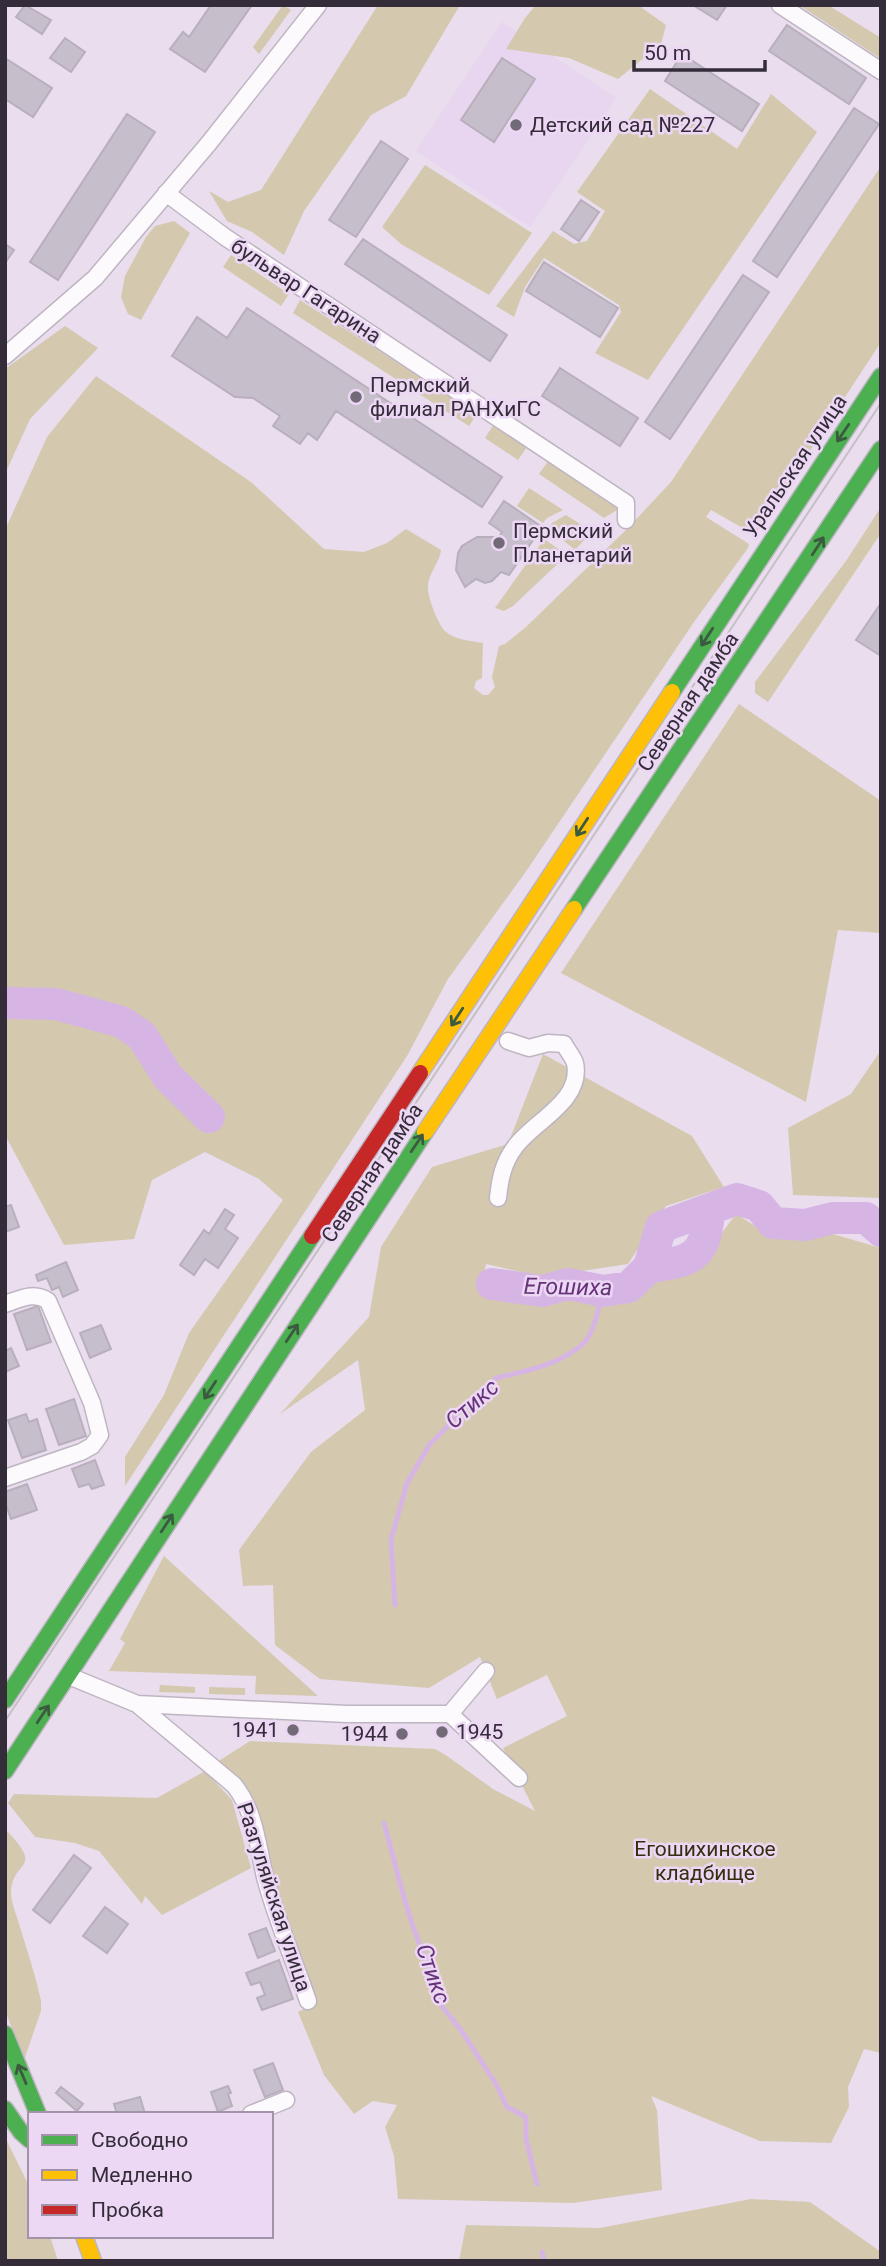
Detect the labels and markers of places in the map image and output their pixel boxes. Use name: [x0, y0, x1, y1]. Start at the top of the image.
place label: Детский сад №227: [530, 113, 715, 137]
marker: Детский сад №227: [508, 117, 524, 133]
place label: Пермский филиал РАНХиГС: [370, 373, 541, 421]
marker: Пермский филиал РАНХиГС: [348, 389, 364, 405]
place label: Пермский Планетарий: [513, 519, 632, 567]
marker: Пермский Планетарий: [491, 535, 507, 551]
place label: 1941: [232, 1718, 279, 1742]
place label: 1945: [456, 1720, 503, 1744]
marker: 1941: [285, 1722, 301, 1738]
place label: 1944: [341, 1722, 388, 1746]
marker: 1945: [434, 1724, 450, 1740]
marker: 1944: [394, 1726, 410, 1742]

